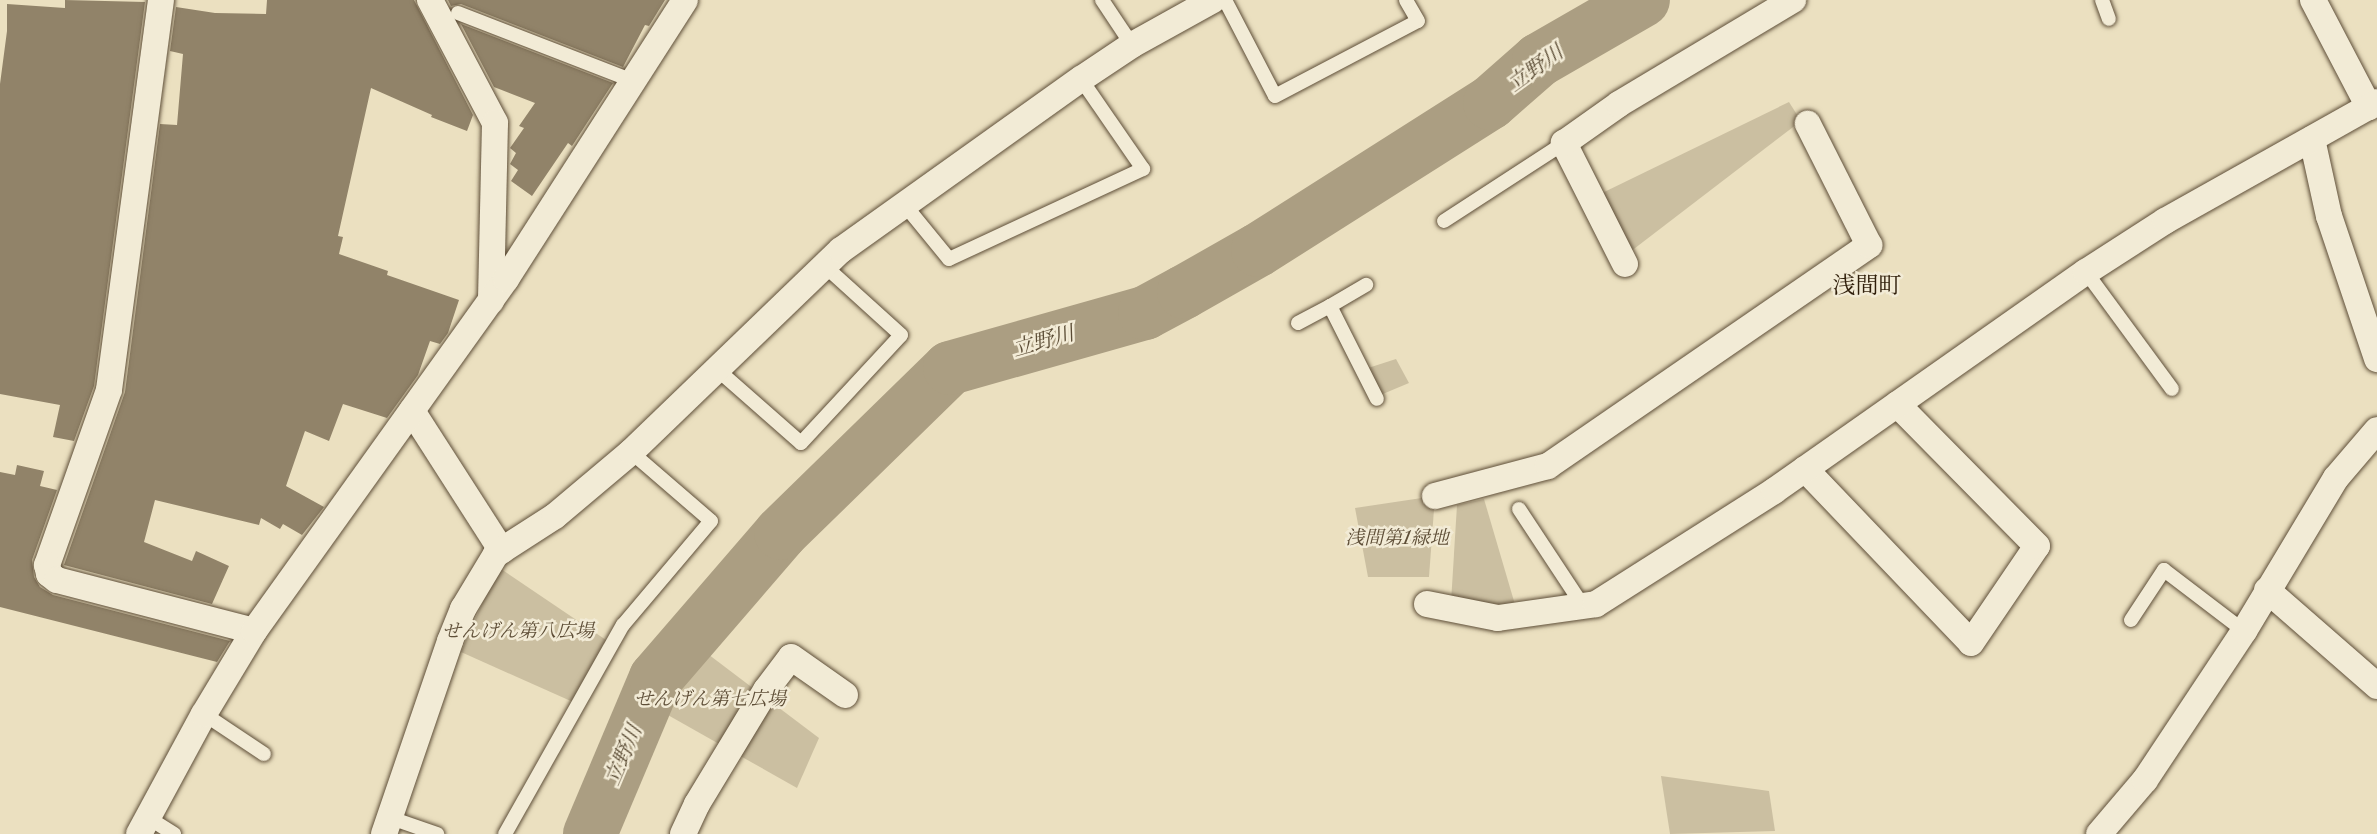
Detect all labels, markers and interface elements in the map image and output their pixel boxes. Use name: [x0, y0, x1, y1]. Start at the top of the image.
water label: 立野川: [1502, 39, 1568, 97]
district label: 浅間町: [1833, 271, 1901, 299]
water label: 立野川: [1009, 320, 1077, 362]
park label: 浅間第1緑地: [1345, 527, 1449, 549]
park label: せんげん第八広場: [442, 620, 594, 642]
park label: せんげん第七広場: [634, 688, 786, 710]
water label: 立野川: [599, 721, 647, 789]

